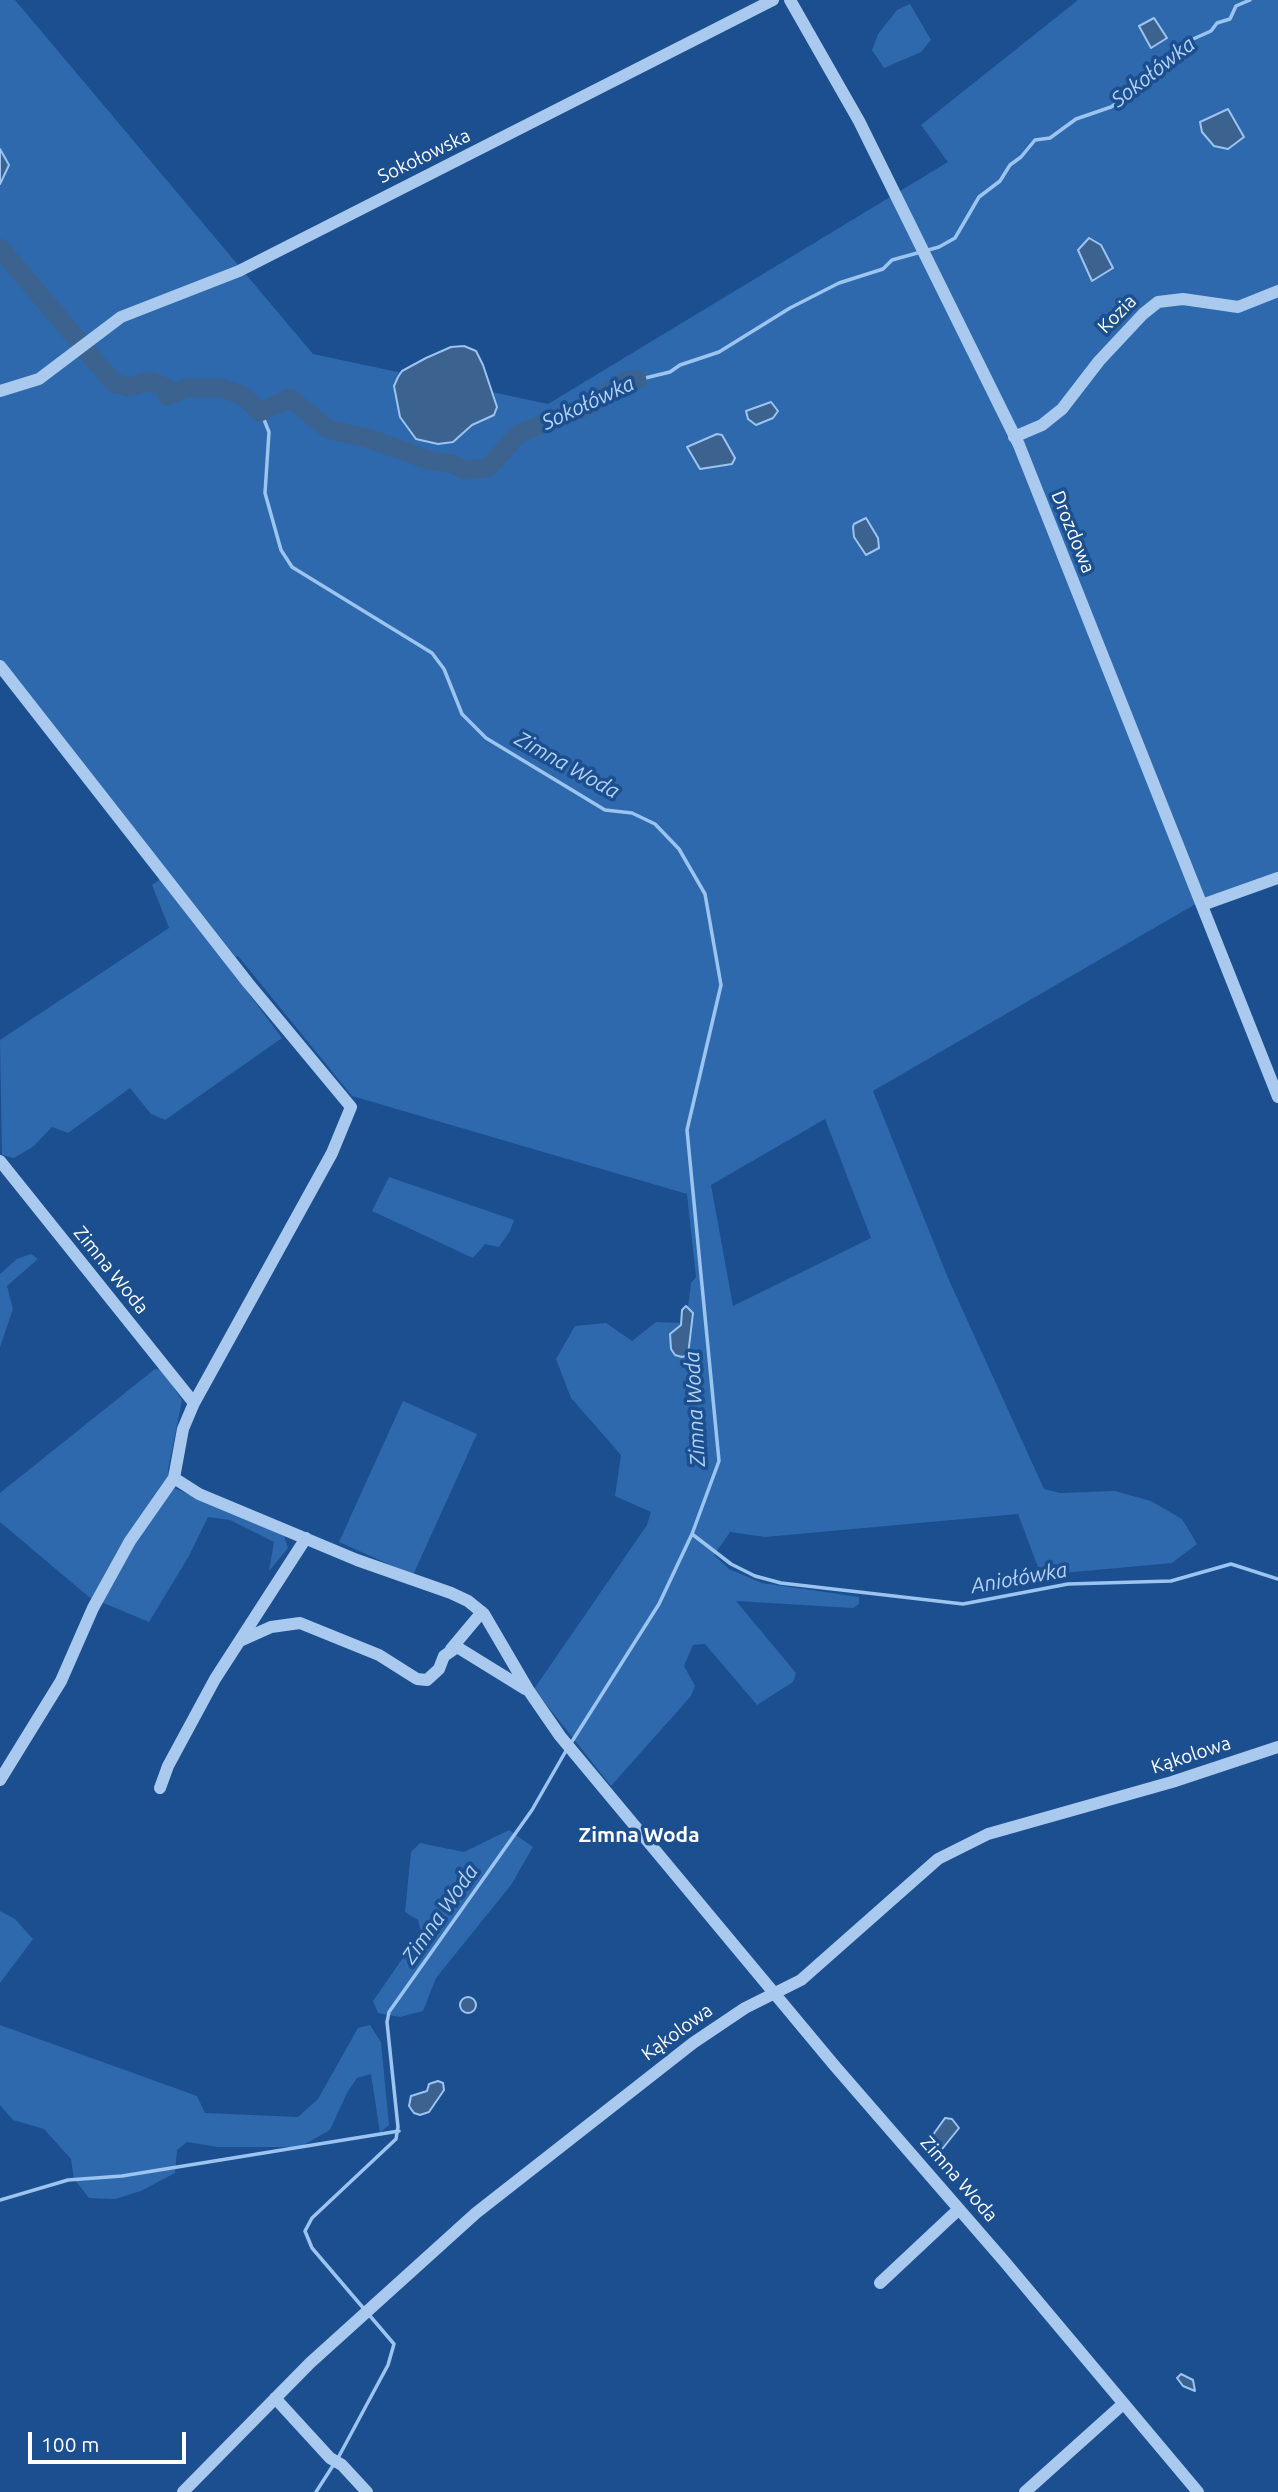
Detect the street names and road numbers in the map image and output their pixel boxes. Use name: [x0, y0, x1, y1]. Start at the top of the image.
street label: Sokołowska: [374, 124, 474, 188]
street label: Kozia: [1093, 290, 1141, 338]
street label: Drozdowa: [1046, 487, 1100, 577]
street label: Zimna Woda: [69, 1222, 153, 1318]
street label: Kąkolowa: [1148, 1731, 1234, 1779]
street label: Kąkolowa: [637, 1999, 717, 2065]
street label: Zimna Woda: [916, 2131, 1002, 2227]

